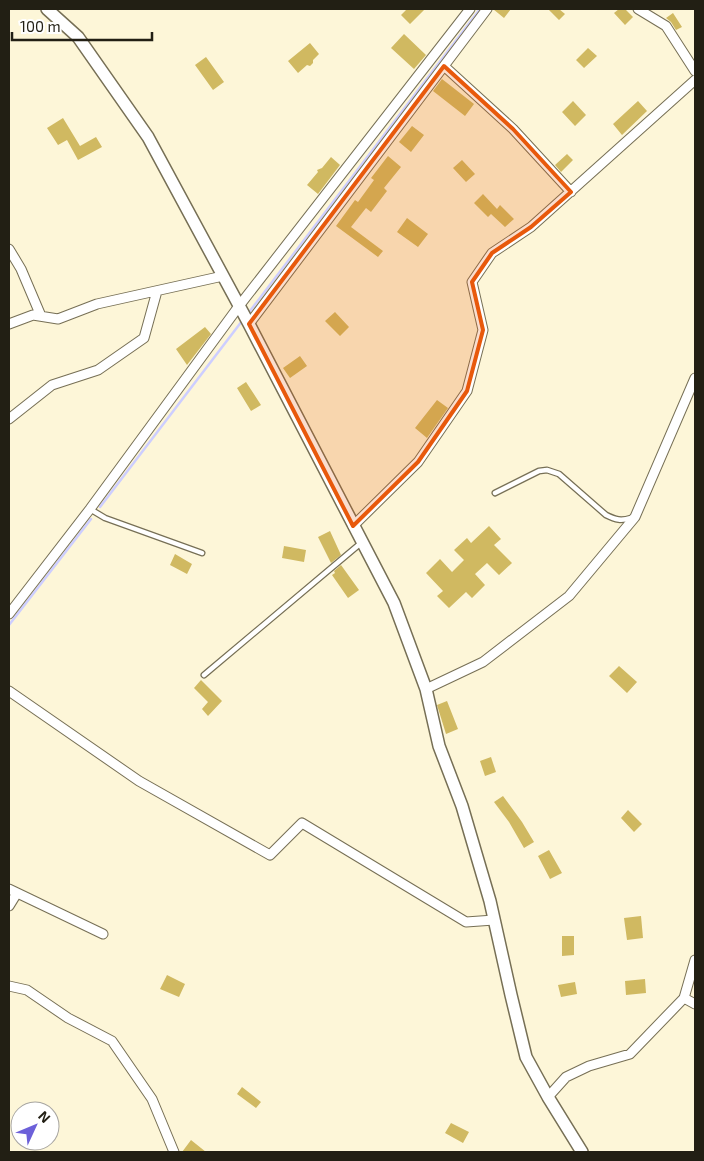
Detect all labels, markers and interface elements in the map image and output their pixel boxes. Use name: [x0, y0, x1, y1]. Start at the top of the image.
scale bar: [12, 10, 152, 42]
text: 100 m: [20, 17, 61, 35]
north arrow: [10, 1101, 60, 1151]
text: N: [35, 1107, 54, 1126]

